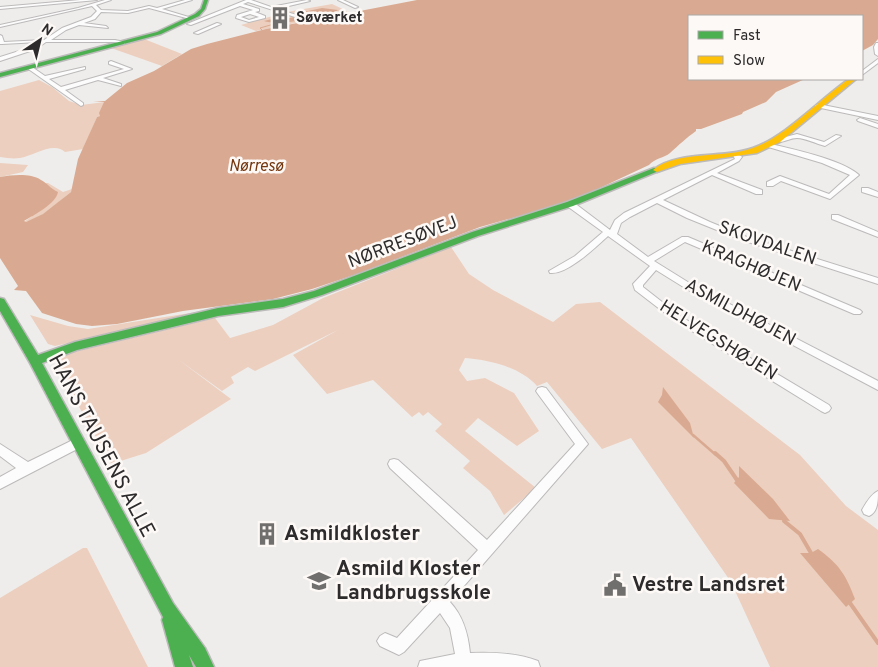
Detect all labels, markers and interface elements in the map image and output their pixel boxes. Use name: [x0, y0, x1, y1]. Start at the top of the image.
building icon: Søværket: [267, 5, 293, 31]
place label: Søværket: [296, 9, 363, 28]
north arrow: [15, 15, 65, 65]
legend: [688, 15, 863, 80]
text: N: [38, 21, 56, 40]
text: Fast: [733, 27, 761, 46]
text: Slow: [733, 52, 765, 71]
water label: Nørresø: [229, 157, 285, 177]
street label: NØRRESØVEJ: [345, 212, 461, 274]
street label: SKOVDALEN: [715, 216, 819, 272]
street label: KRAGHØJEN: [698, 236, 804, 298]
street label: ASMILDHØJEN: [680, 274, 800, 352]
street label: HELVEGSHØJEN: [655, 296, 781, 386]
street label: HANS TAUSENS ALLE: [41, 350, 161, 542]
building icon: Asmildkloster: [254, 521, 280, 547]
place label: Asmildkloster: [284, 521, 420, 548]
place label: Asmild Kloster Landbrugsskole: [336, 556, 491, 607]
school or university icon: Asmild Kloster Landbrugsskole: [306, 568, 332, 594]
public building icon: Vestre Landsret: [602, 572, 628, 598]
place label: Vestre Landsret: [632, 572, 785, 599]

